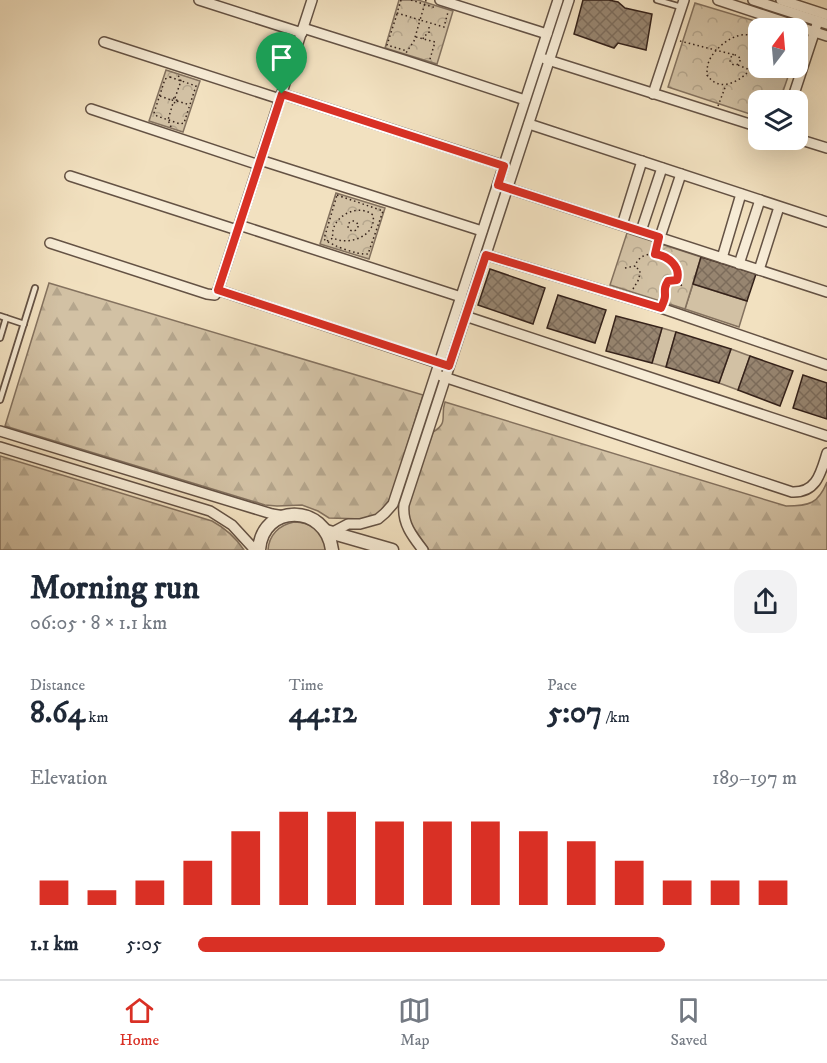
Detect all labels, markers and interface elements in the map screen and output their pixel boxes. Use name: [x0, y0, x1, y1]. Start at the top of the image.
north arrow: [748, 18, 808, 78]
map controls: [748, 18, 808, 150]
pin: [256, 32, 307, 94]
icon: arrive: [265, 41, 298, 74]
button: layers: [748, 90, 808, 150]
text: Morning run: [30, 568, 199, 609]
button: share: [734, 570, 797, 633]
text: 06:05 · 8 × 1.1 km: [30, 611, 167, 636]
text: Distance: [30, 675, 85, 695]
text: Time: [289, 675, 323, 695]
text: Pace: [547, 675, 577, 695]
text: 8.64: [30, 695, 85, 732]
text: 44:12: [289, 695, 357, 732]
text: 5:07: [547, 695, 602, 732]
text: km: [85, 707, 108, 727]
text: /km: [602, 707, 630, 727]
text: Elevation: [30, 766, 107, 791]
text: 189–197 m: [712, 766, 797, 791]
text: 1.1 km: [30, 932, 79, 957]
text: 5:05: [126, 932, 162, 957]
tab: Home: [120, 994, 159, 1050]
tab: Map: [398, 994, 431, 1050]
tab: Saved: [671, 994, 707, 1050]

